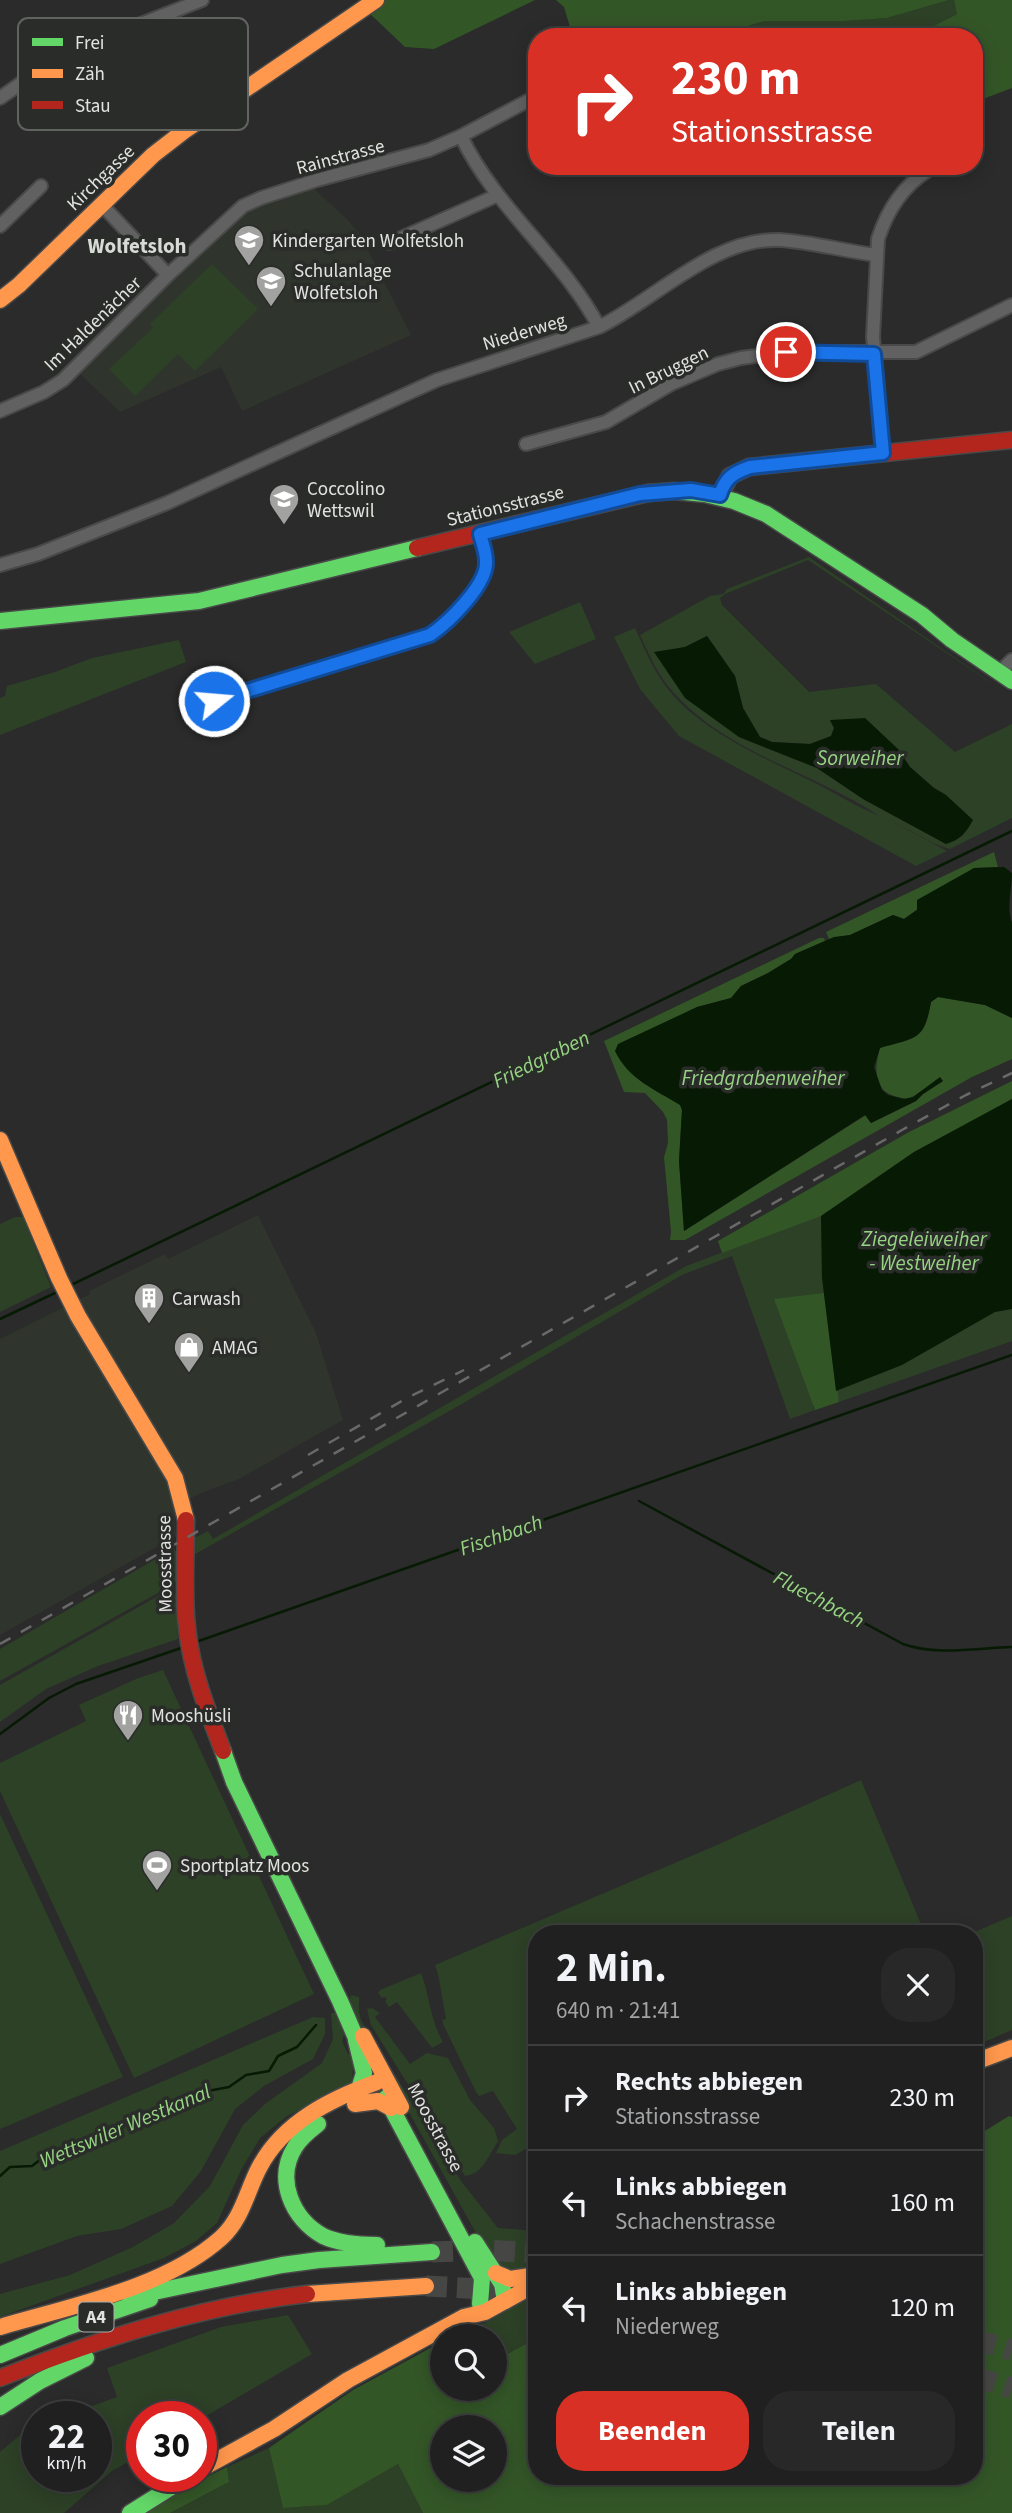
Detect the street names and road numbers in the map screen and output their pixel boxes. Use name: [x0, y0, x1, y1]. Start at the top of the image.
street label: Rainstrasse: [293, 133, 388, 182]
street label: Kirchgasse: [61, 139, 141, 217]
street label: Im Haldenächer: [38, 270, 148, 378]
street label: Niederweg: [480, 307, 570, 358]
street label: In Bruggen: [624, 339, 713, 401]
street label: Stationsstrasse: [444, 479, 567, 534]
street label: Moosstrasse: [151, 1515, 180, 1613]
street label: Moosstrasse: [400, 2078, 469, 2177]
road number: A4: [78, 2302, 114, 2332]

